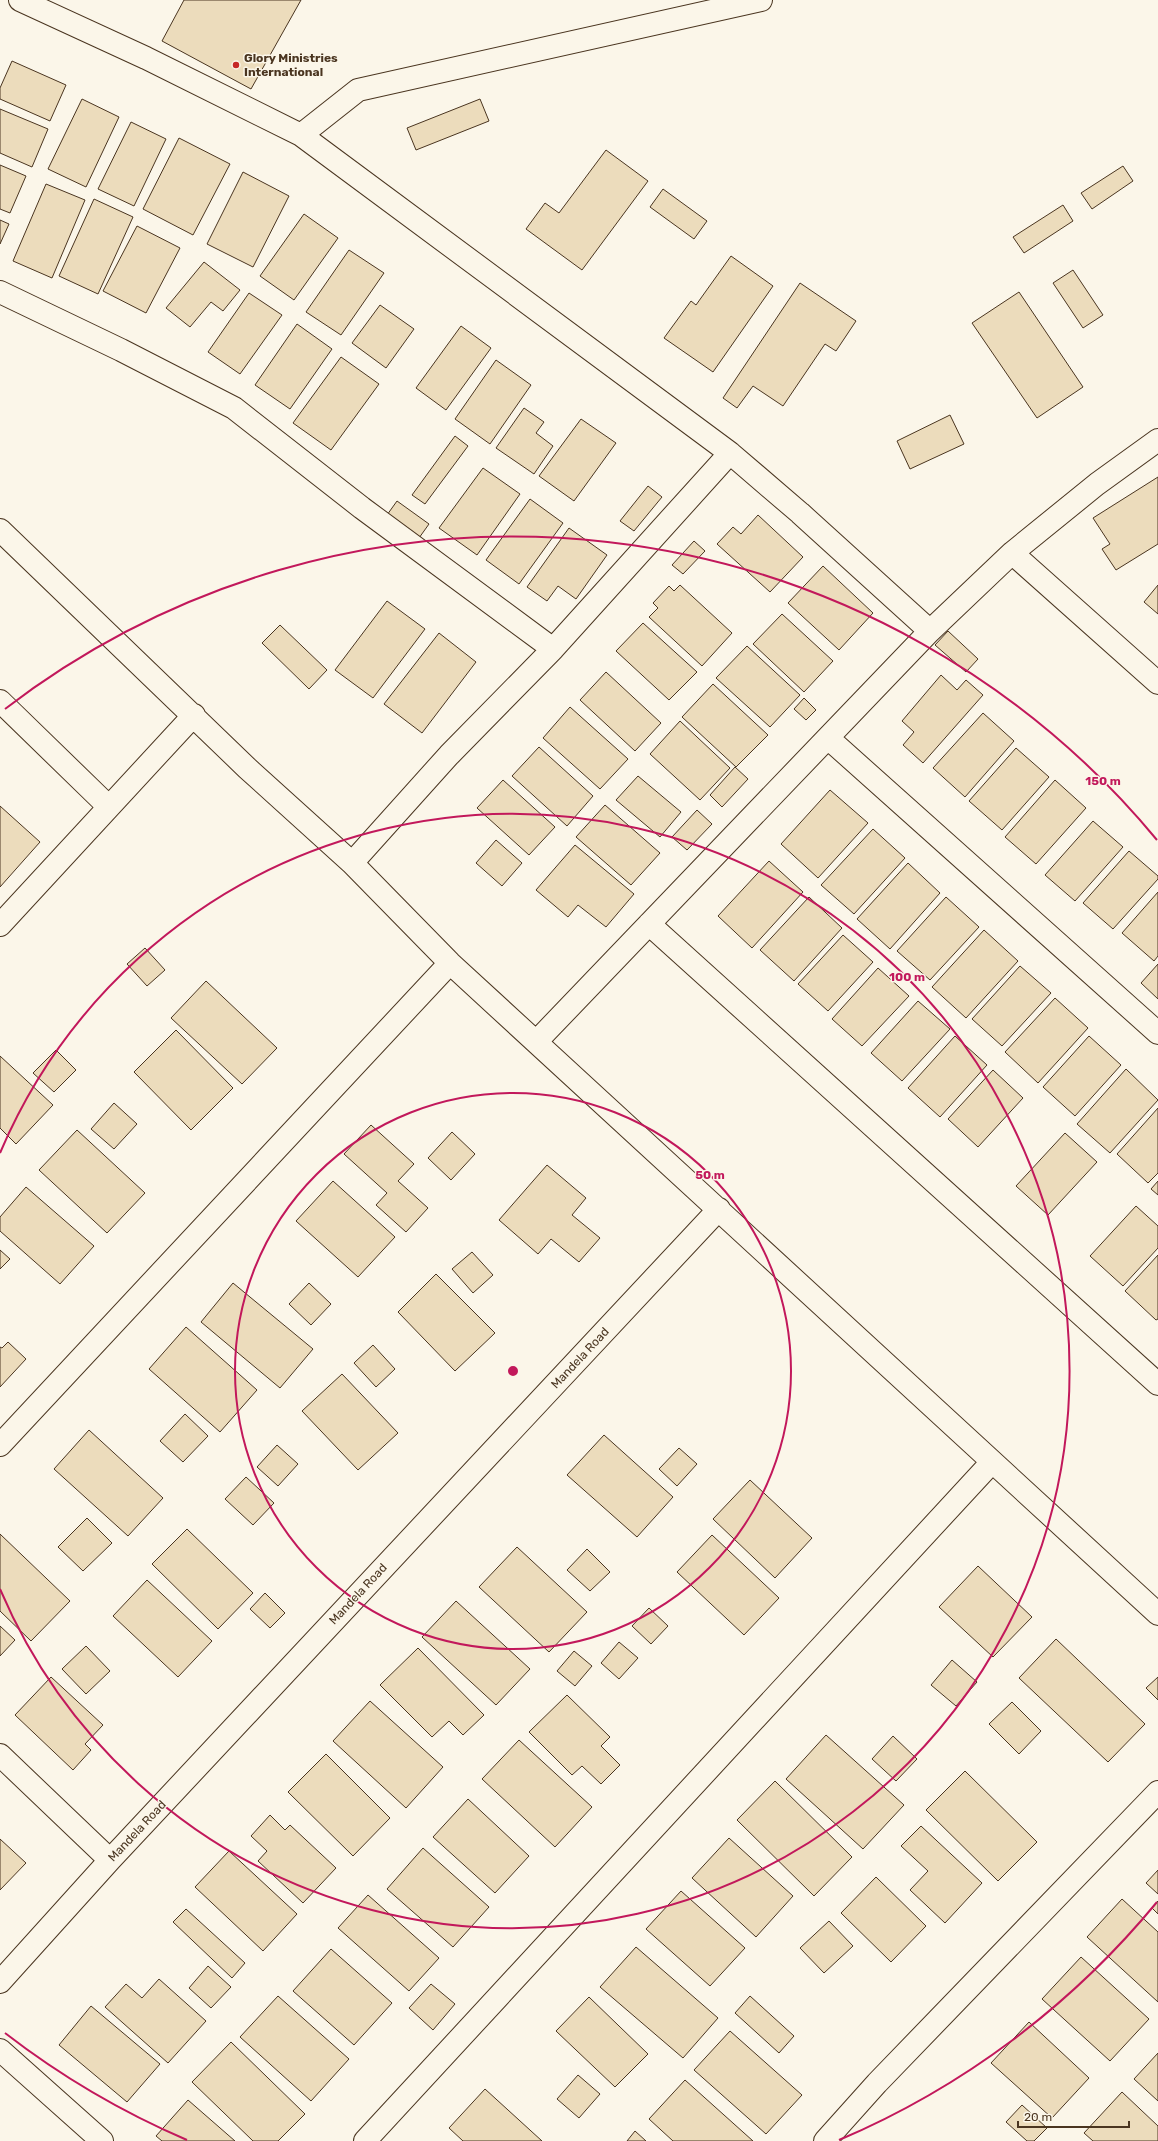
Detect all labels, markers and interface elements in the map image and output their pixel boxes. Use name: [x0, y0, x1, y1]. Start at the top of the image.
place label: Glory Ministries International: [244, 51, 338, 79]
marker: Glory Ministries International: [231, 60, 241, 70]
text: 150 m: [1085, 774, 1121, 788]
text: 100 m: [889, 970, 925, 984]
text: 50 m: [695, 1168, 725, 1182]
street label: Mandela Road: [548, 1325, 612, 1391]
centre of rings: [506, 1364, 520, 1378]
street label: Mandela Road: [326, 1561, 390, 1627]
street label: Mandela Road: [105, 1798, 169, 1864]
scale bar: [1018, 2103, 1129, 2129]
text: 20 m: [1024, 2110, 1052, 2124]

